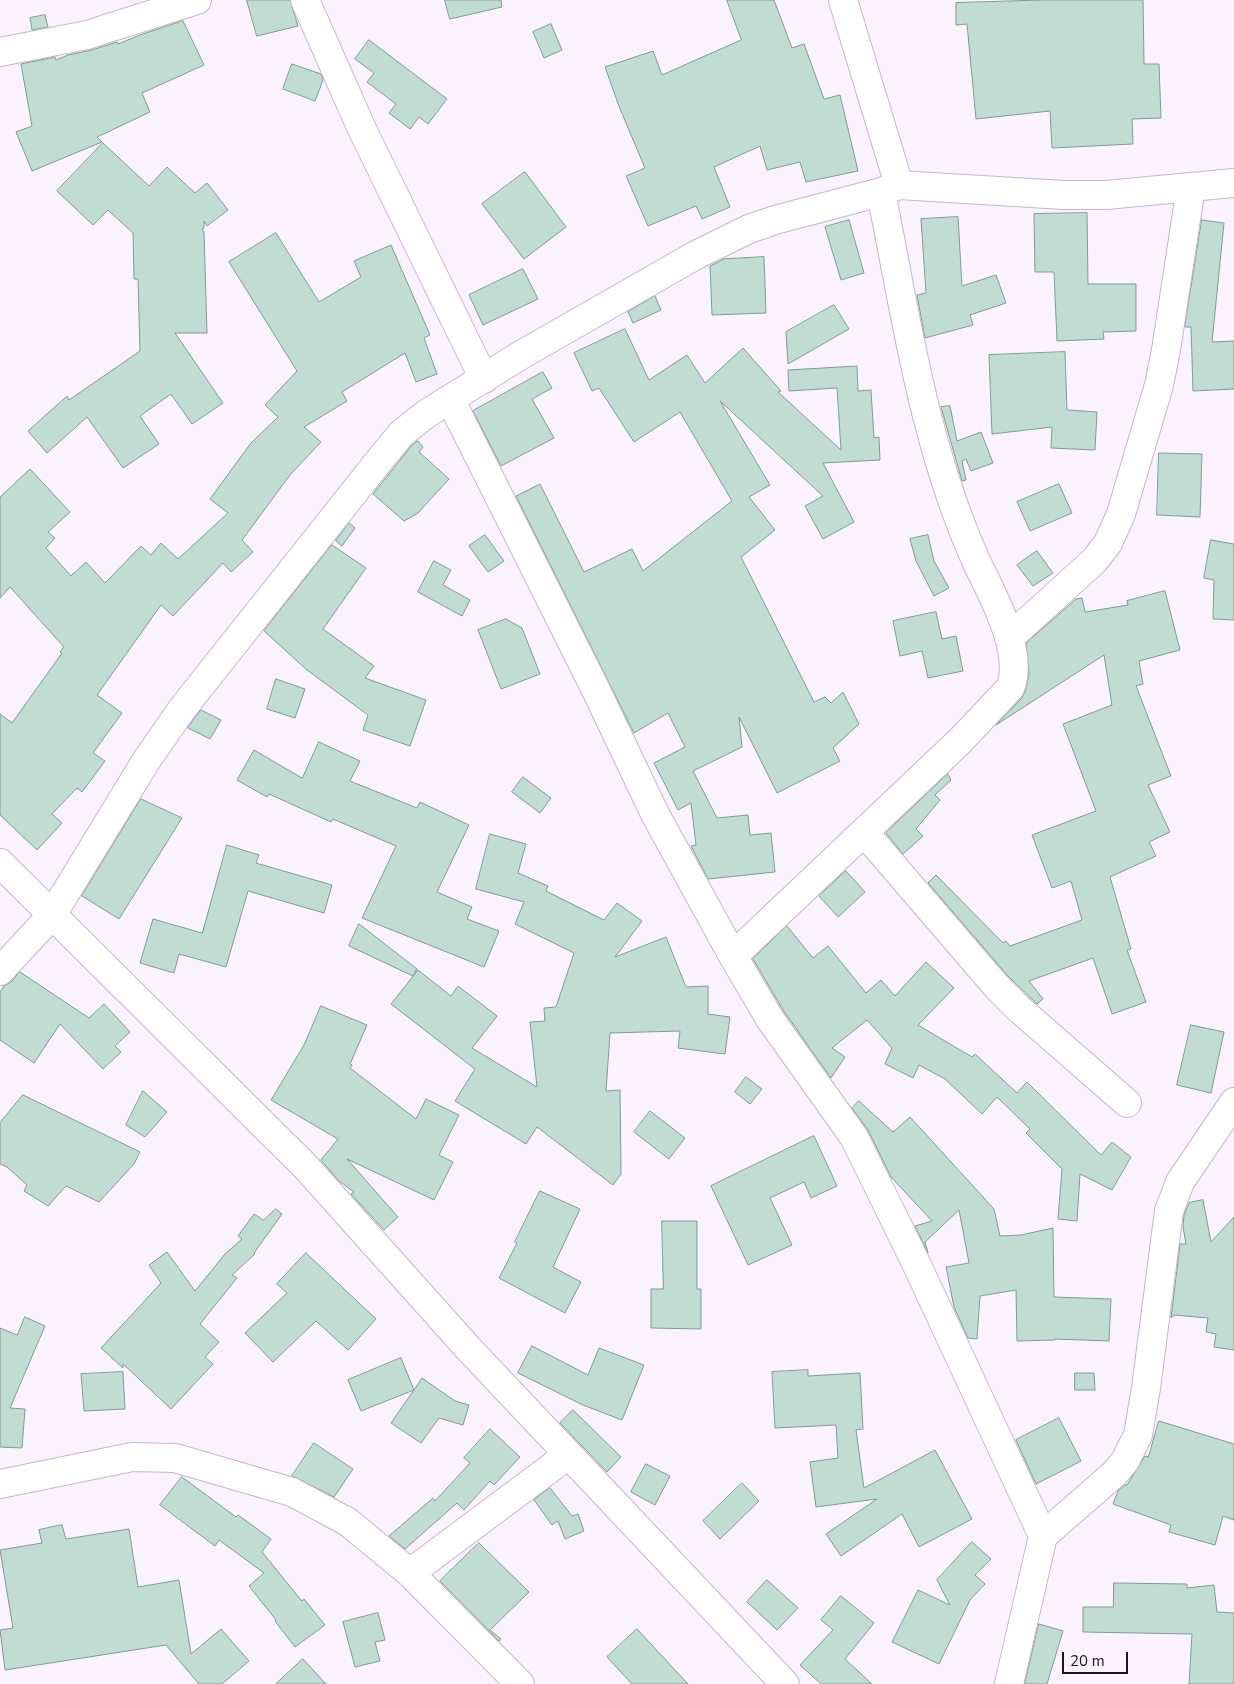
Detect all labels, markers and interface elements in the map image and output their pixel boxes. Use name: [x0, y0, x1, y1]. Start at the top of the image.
scale bar: [1064, 1642, 1130, 1674]
text: 20 m: [1070, 1651, 1105, 1671]

